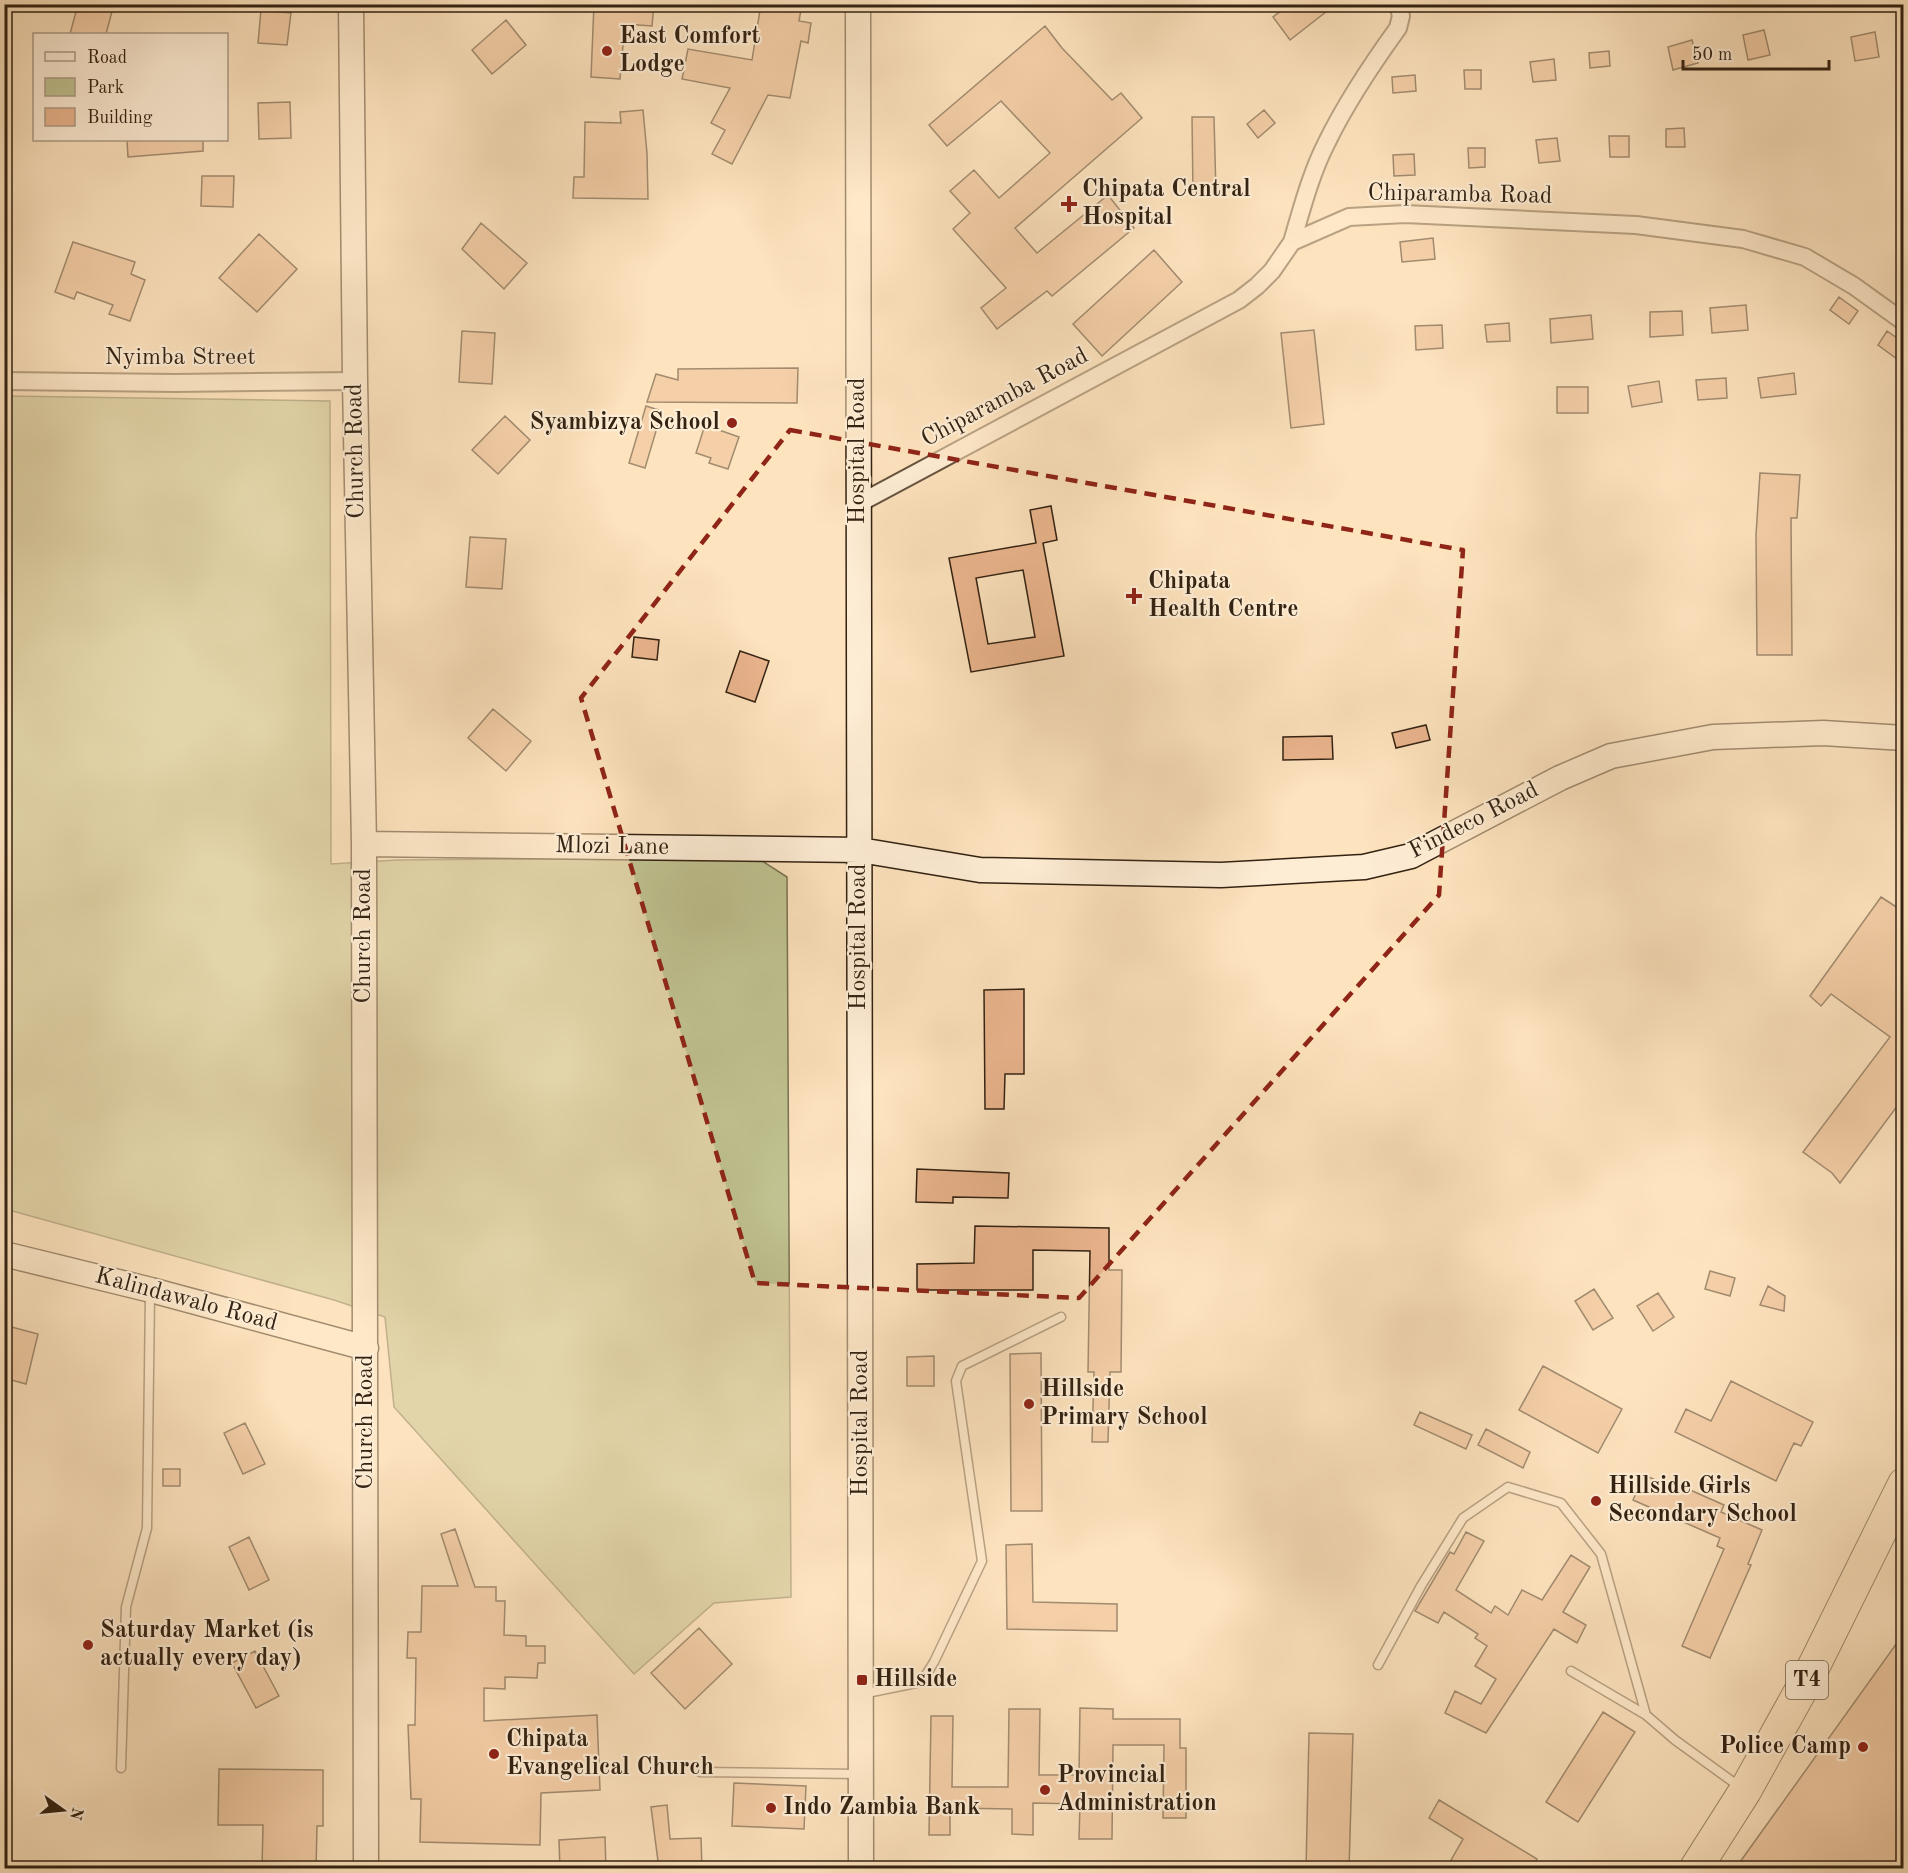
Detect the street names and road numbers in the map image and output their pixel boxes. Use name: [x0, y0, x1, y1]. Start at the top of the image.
street label: Chiparamba Road: [1367, 181, 1553, 209]
street label: Chiparamba Road: [918, 344, 1092, 452]
street label: Nyimba Street: [104, 346, 256, 370]
street label: Hospital Road: [846, 377, 870, 525]
street label: Church Road: [343, 383, 369, 519]
street label: Findeco Road: [1405, 778, 1543, 864]
street label: Mlozi Lane: [555, 834, 669, 860]
street label: Hospital Road: [847, 863, 871, 1011]
street label: Church Road: [352, 868, 376, 1004]
street label: Kalindawalo Road: [92, 1264, 280, 1336]
street label: Hospital Road: [849, 1349, 873, 1497]
street label: Church Road: [354, 1354, 378, 1490]
road number: T4: [1786, 1661, 1828, 1699]

